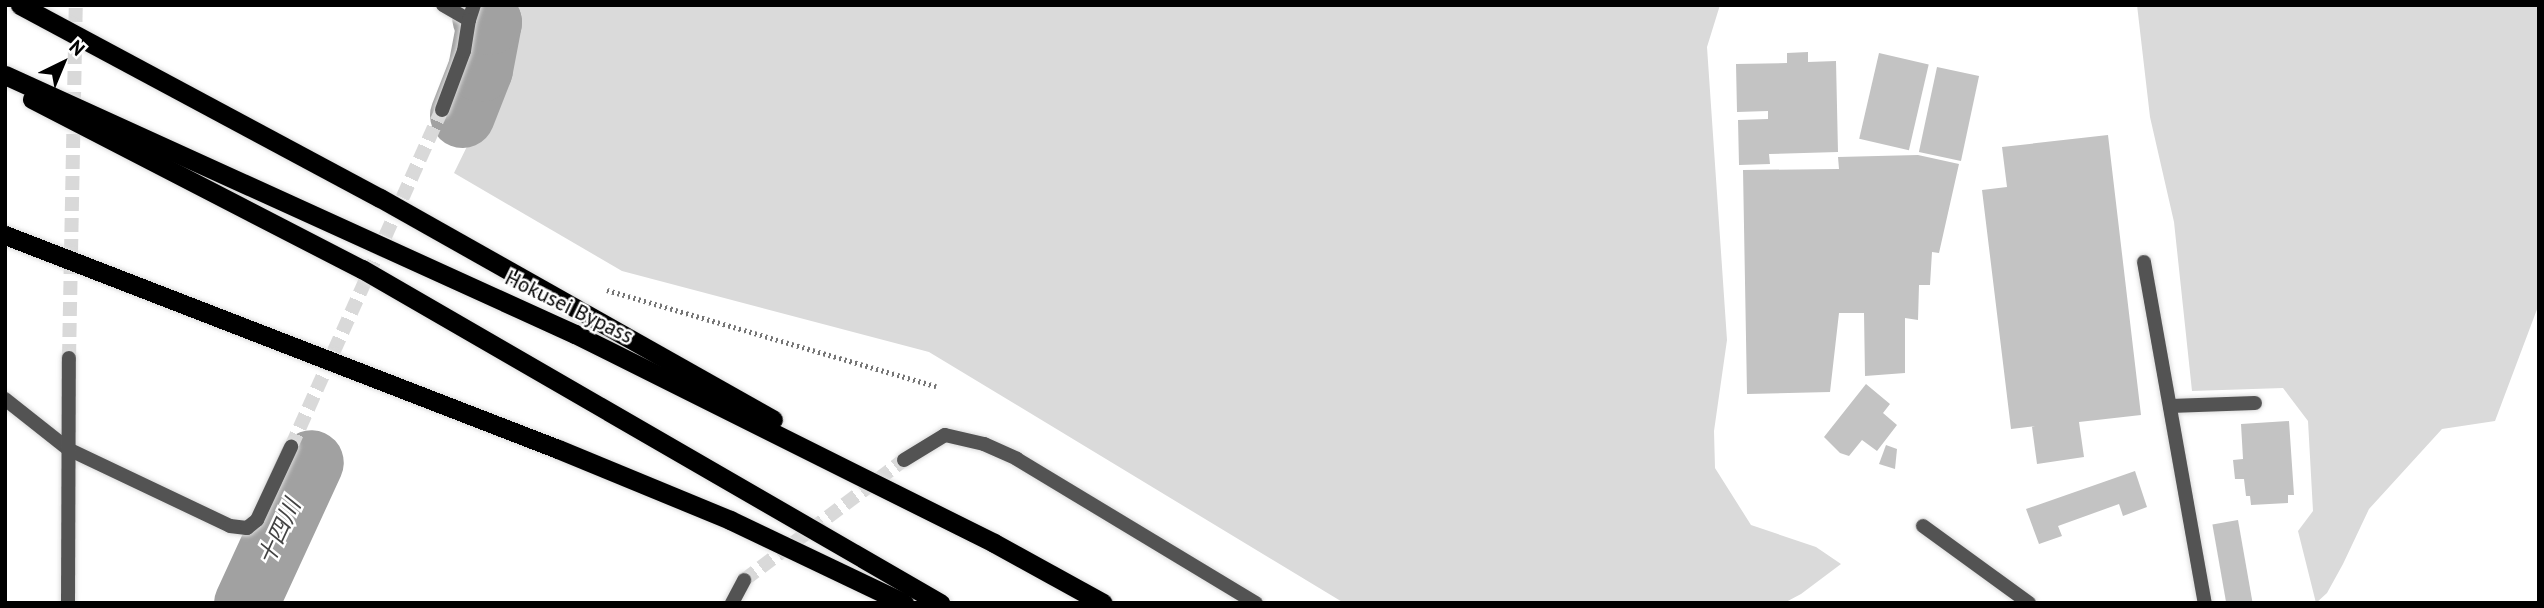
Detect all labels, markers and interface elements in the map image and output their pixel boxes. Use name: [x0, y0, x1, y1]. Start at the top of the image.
north arrow: [28, 28, 98, 98]
text: N: [65, 35, 90, 61]
street label: Hokusei Bypass: [501, 265, 637, 349]
water label: 十四川: [252, 495, 306, 569]

